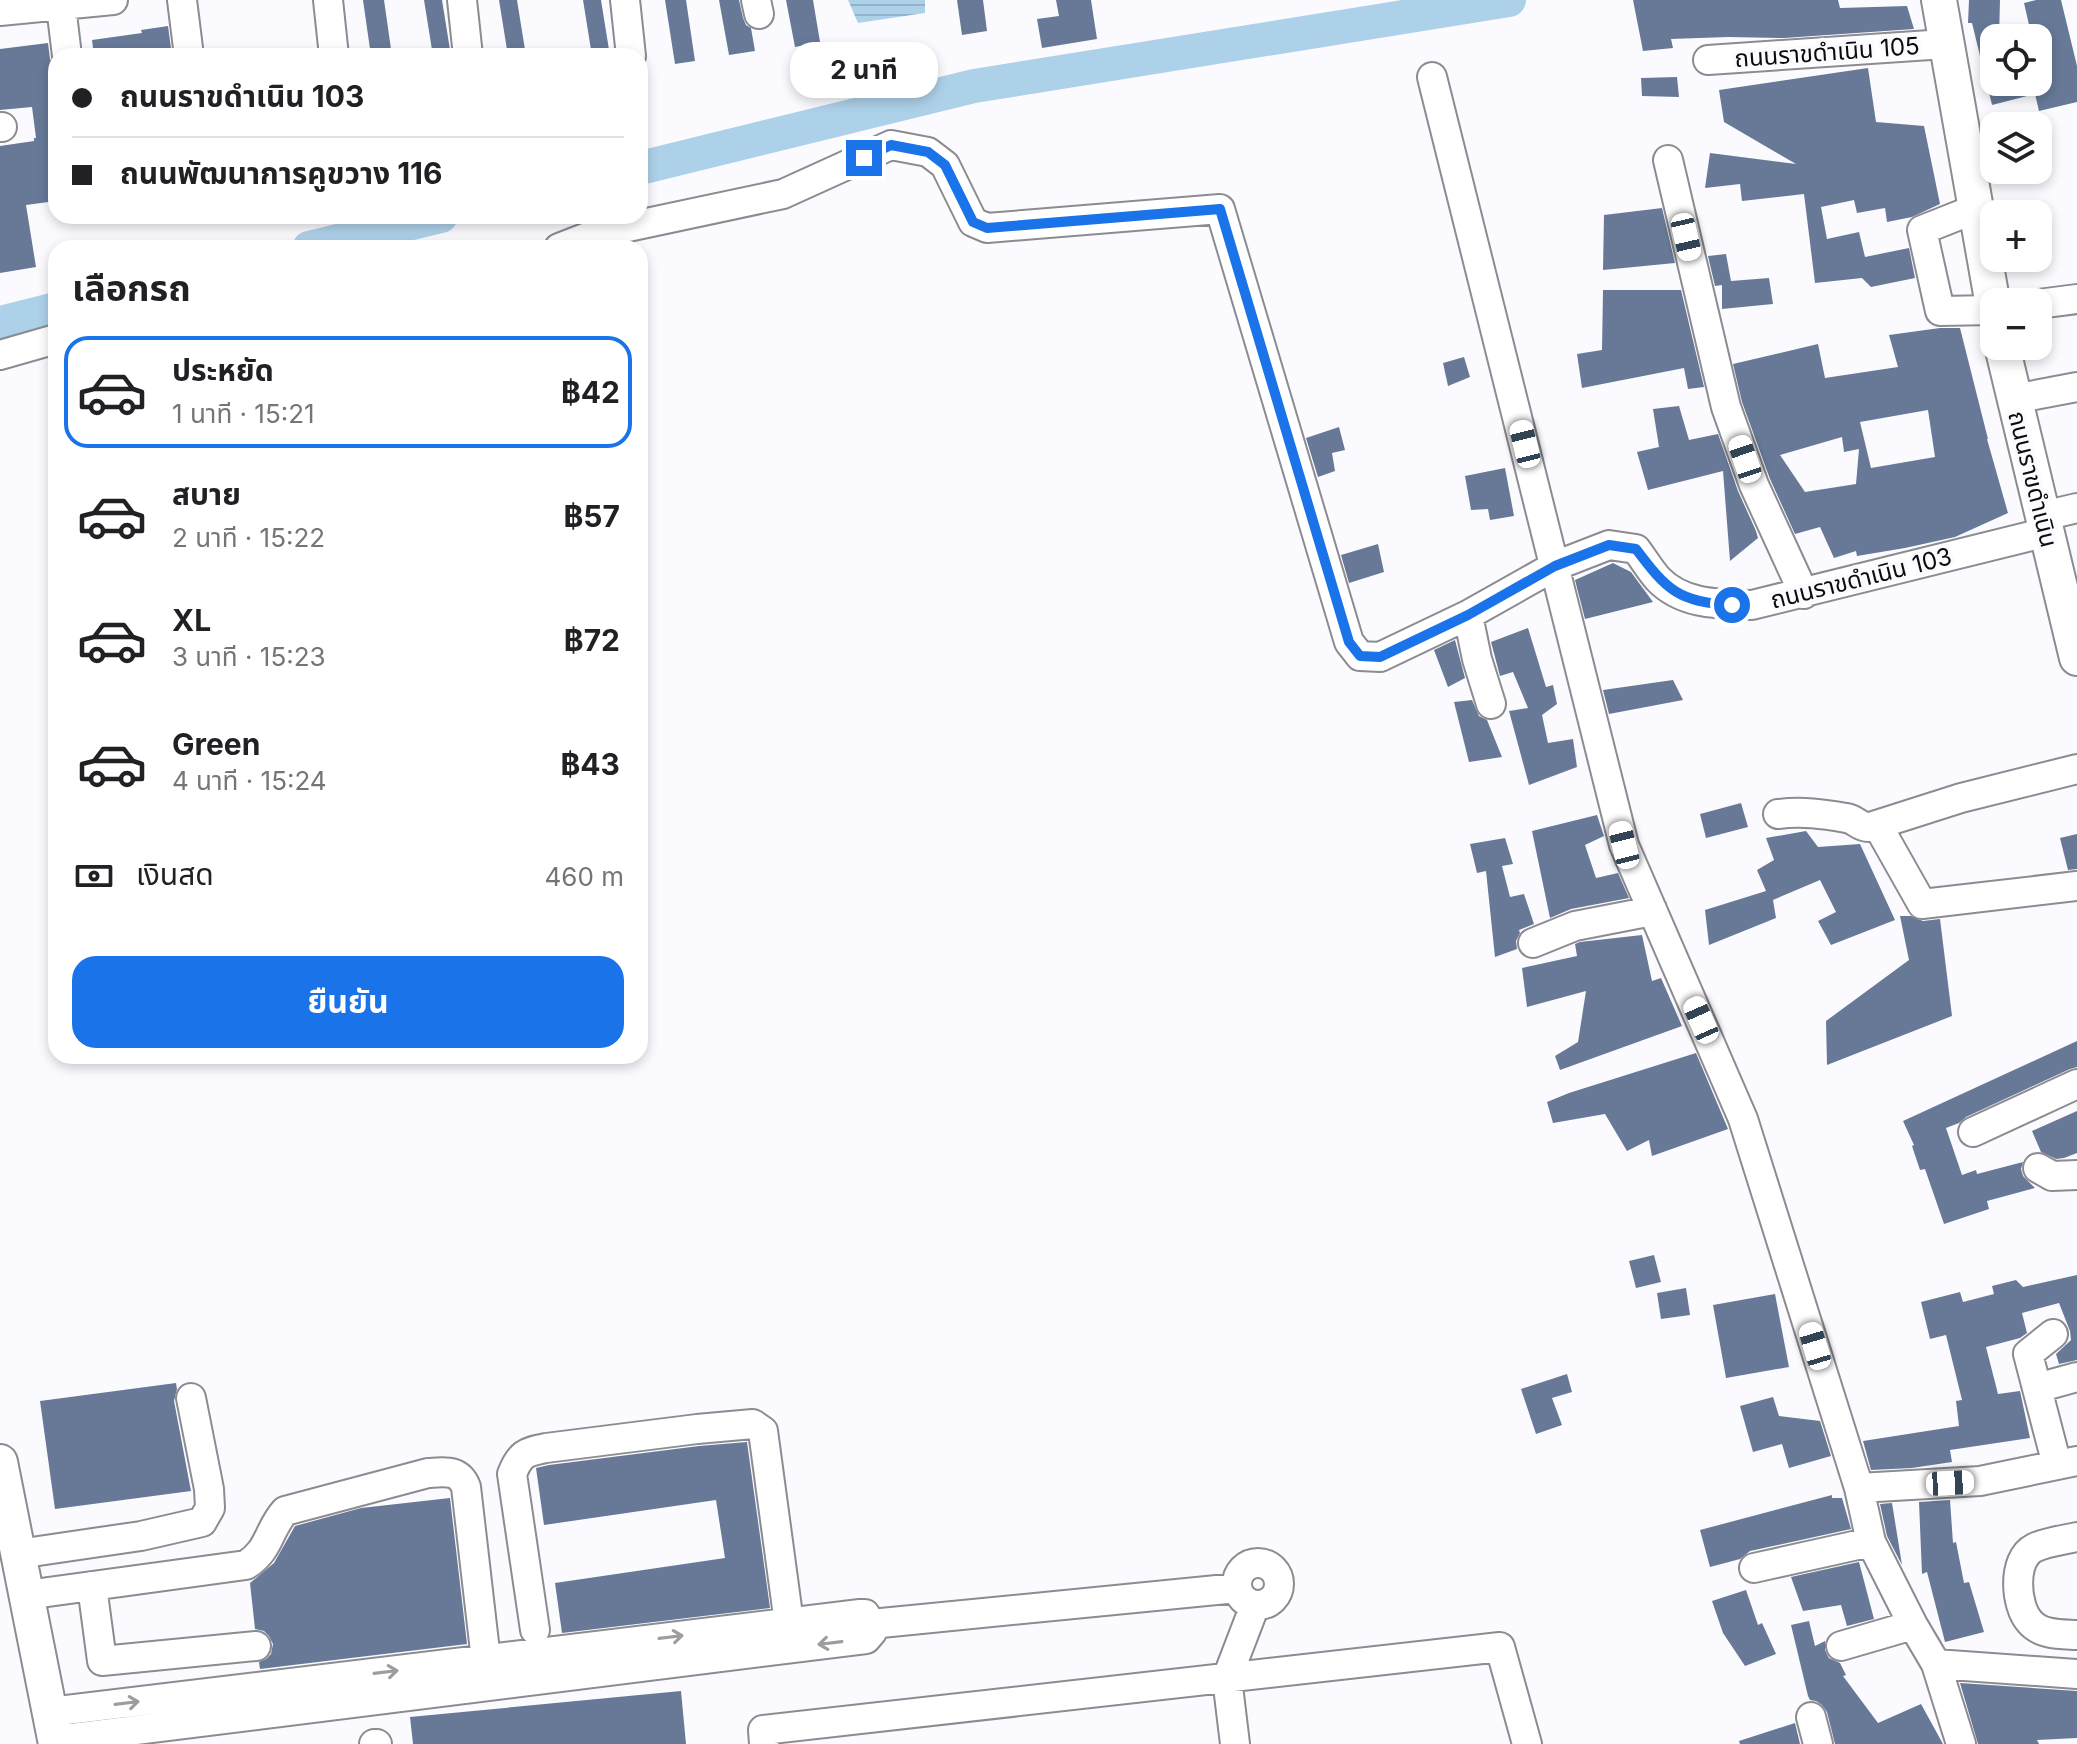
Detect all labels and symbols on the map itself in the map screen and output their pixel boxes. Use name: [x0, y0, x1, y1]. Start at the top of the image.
street label: ถนนราขดำเนิน 105: [1733, 31, 1921, 73]
callout: 2 นาที: [790, 42, 938, 98]
route end: [846, 140, 882, 176]
car: [1669, 211, 1703, 263]
street label: ถนนราขดำเนิน: [2002, 408, 2064, 550]
car: [1508, 418, 1542, 470]
car: [1726, 432, 1764, 486]
street label: ถนนราขดำเนิน 103: [1767, 541, 1955, 615]
route start: [1714, 587, 1750, 623]
car: [1607, 819, 1641, 871]
car: [1680, 993, 1722, 1047]
car: [1797, 1320, 1833, 1372]
car: [1925, 1470, 1975, 1496]
one-way arrow: [658, 1629, 684, 1644]
one-way arrow: [817, 1636, 844, 1651]
one-way arrow: [372, 1664, 398, 1679]
one-way arrow: [114, 1695, 140, 1710]

